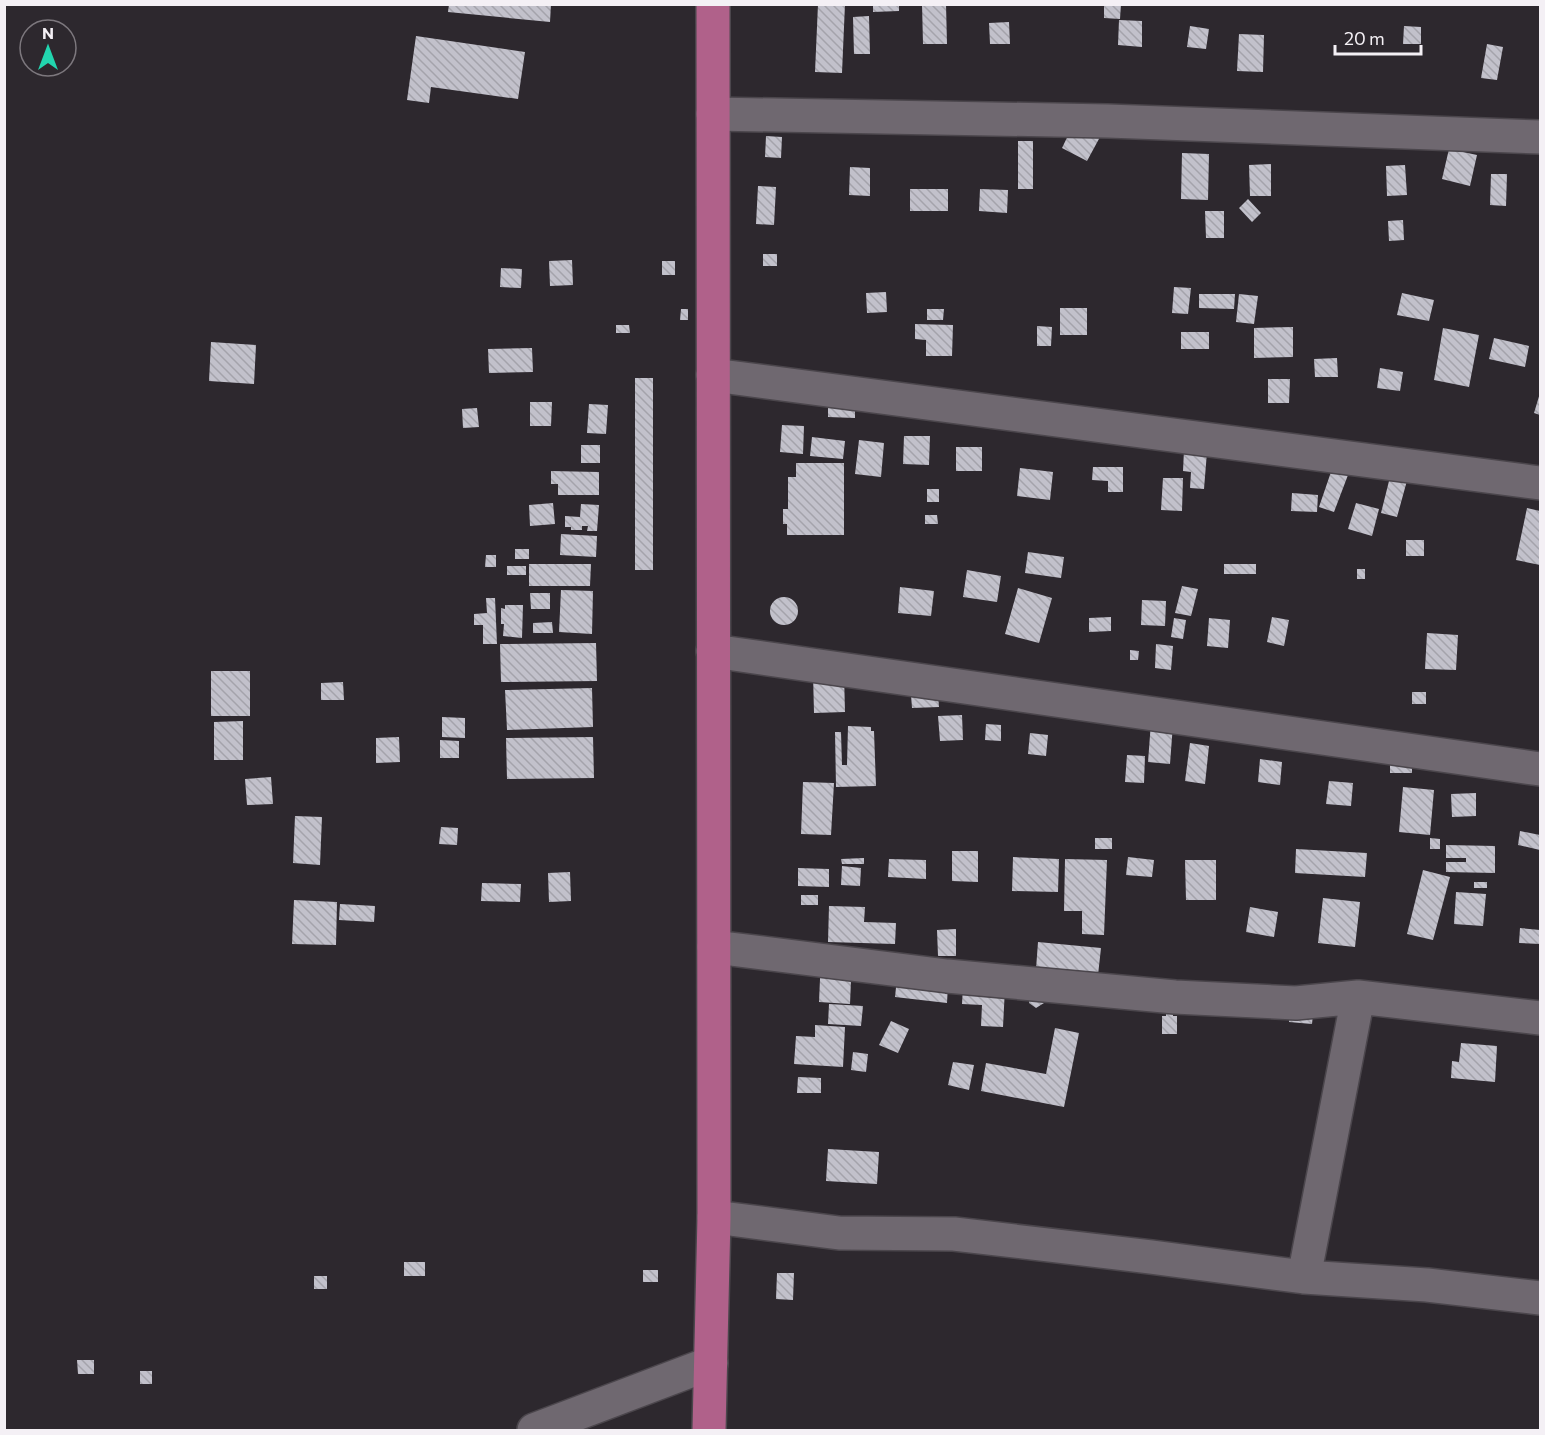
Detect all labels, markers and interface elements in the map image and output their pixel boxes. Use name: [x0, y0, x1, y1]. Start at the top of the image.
north arrow: [18, 18, 78, 78]
scale bar: [1335, 18, 1420, 56]
text: N: [42, 23, 54, 42]
text: 20 m: [1344, 27, 1385, 49]

